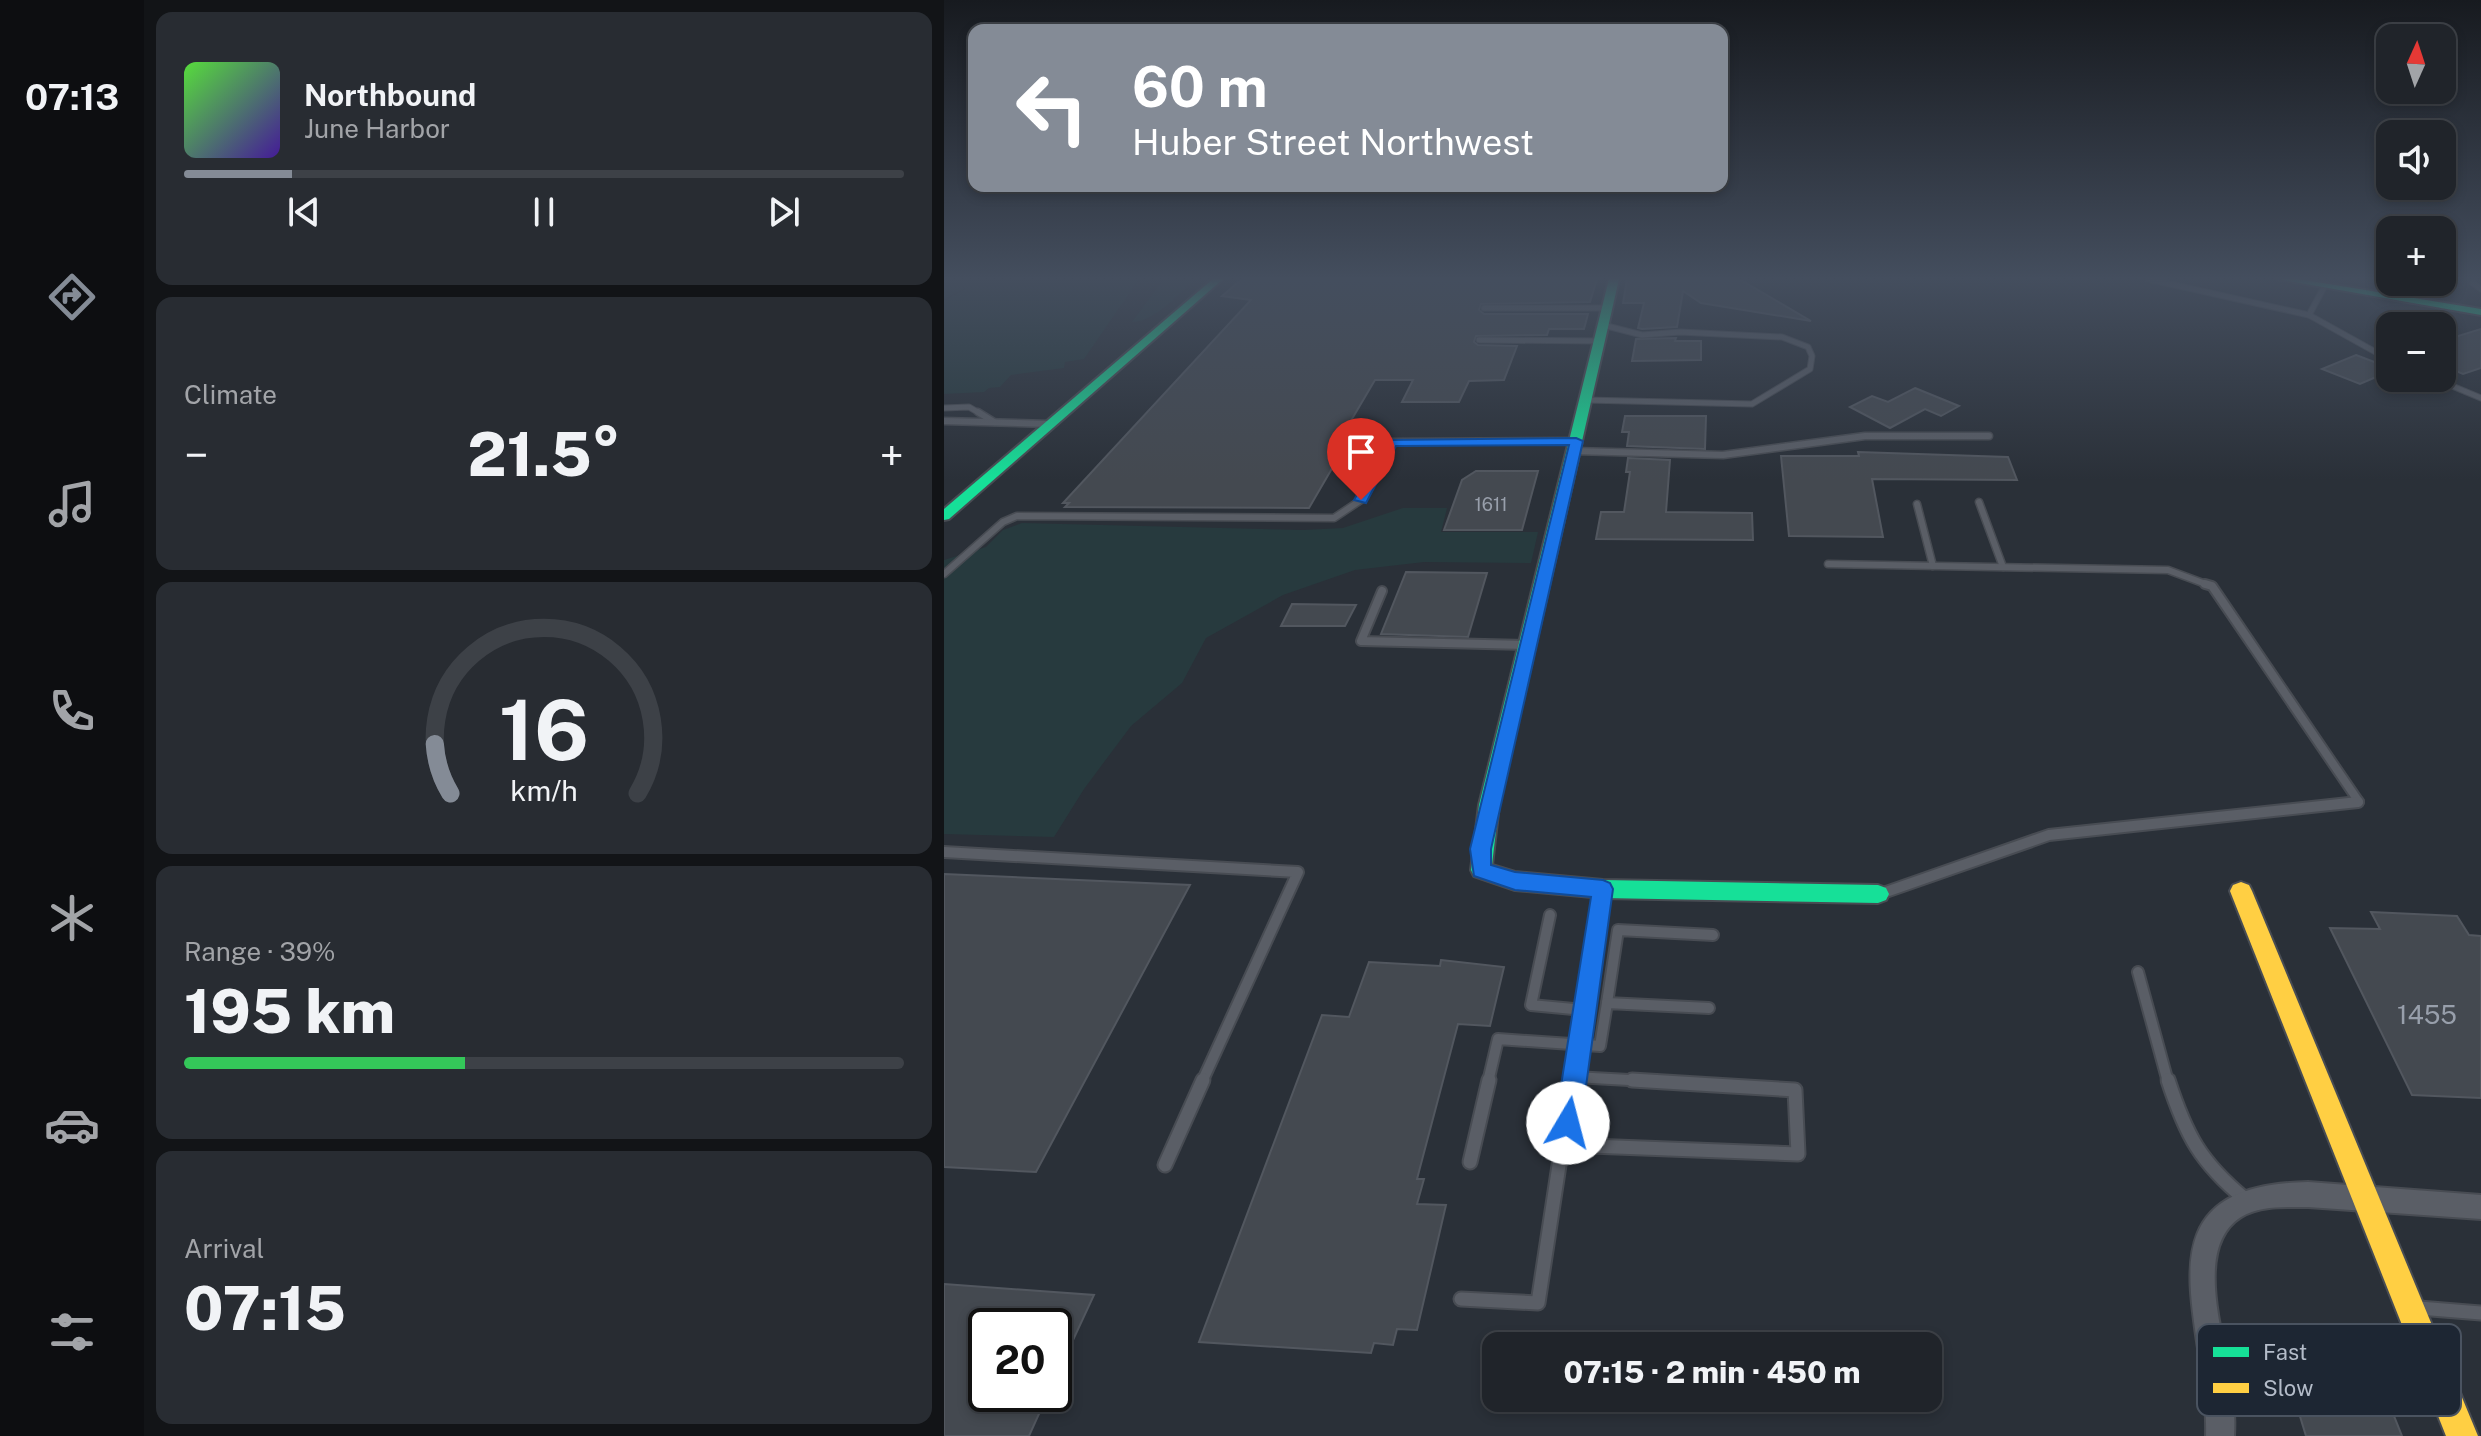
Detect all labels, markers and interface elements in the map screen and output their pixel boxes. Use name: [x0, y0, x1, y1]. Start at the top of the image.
north arrow: [2376, 24, 2456, 104]
map controls: [2376, 24, 2456, 392]
text: 60 m: [1132, 54, 1268, 120]
icon: left: [1000, 56, 1104, 160]
text: 07:13: [25, 76, 119, 118]
text: Northbound: [304, 77, 476, 113]
text: June Harbor: [304, 113, 450, 144]
button: sound: [2376, 120, 2456, 200]
text: Huber Street Northwest: [1132, 121, 1534, 163]
icon: previous: [282, 190, 326, 234]
icon: pause: [522, 190, 566, 234]
icon: next: [762, 190, 806, 234]
button: +: [2376, 216, 2456, 296]
icon: directions: [44, 269, 100, 325]
button: −: [2376, 312, 2456, 392]
text: Climate: [184, 379, 277, 410]
pin: [1327, 418, 1395, 500]
text: 21.5°: [468, 419, 621, 490]
text: −: [184, 429, 208, 481]
text: +: [880, 429, 904, 481]
icon: arrive: [1339, 430, 1383, 474]
icon: music: [44, 476, 100, 532]
house number: 1611: [1474, 494, 1508, 515]
text: 16: [499, 681, 589, 779]
icon: phone: [44, 683, 100, 739]
text: km/h: [510, 774, 578, 807]
icon: climate: [44, 890, 100, 946]
text: Range · 39%: [184, 936, 335, 967]
text: 195 km: [184, 976, 395, 1047]
house number: 1455: [2397, 999, 2457, 1030]
position arrow: [1526, 1081, 1610, 1165]
icon: car: [44, 1097, 100, 1153]
text: Arrival: [184, 1233, 264, 1264]
text: 07:15: [184, 1273, 346, 1344]
icon: filters: [44, 1304, 100, 1360]
speed limit sign: 20: [968, 1308, 1072, 1412]
legend: [2197, 1324, 2461, 1416]
text: Fast: [2263, 1339, 2307, 1365]
text: 07:15 · 2 min · 450 m: [1563, 1354, 1861, 1390]
text: Slow: [2263, 1375, 2313, 1401]

